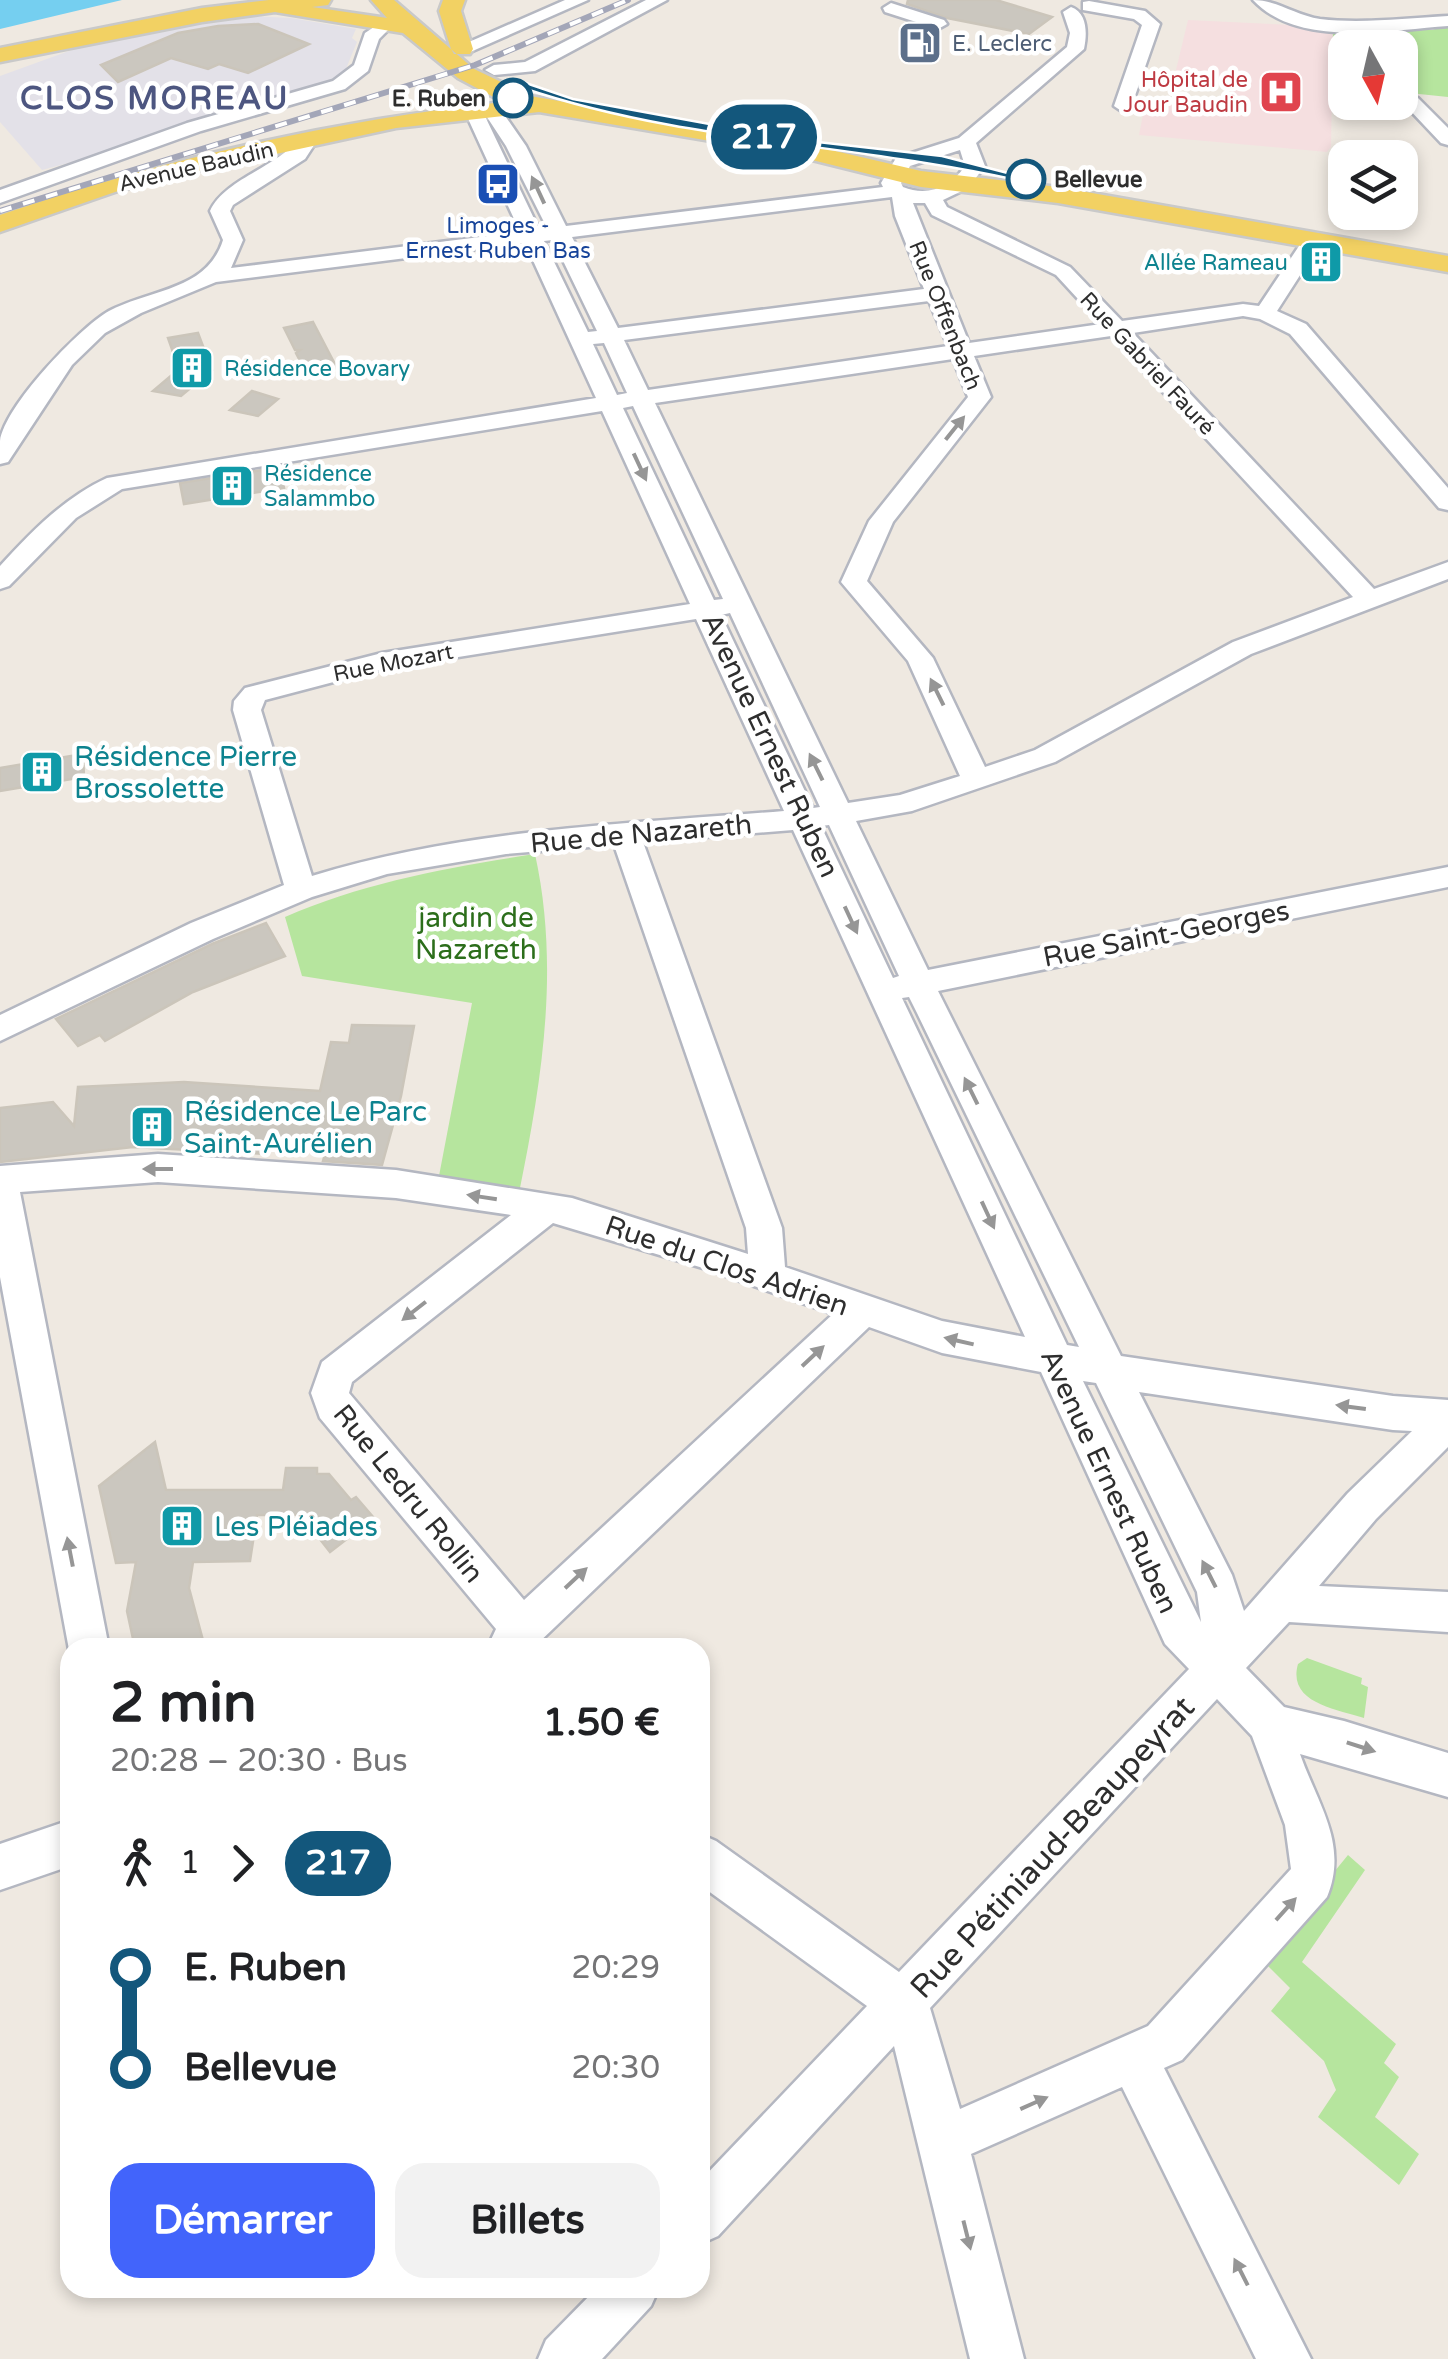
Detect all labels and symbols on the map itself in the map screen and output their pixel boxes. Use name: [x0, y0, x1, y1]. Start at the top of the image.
fuel station icon: E. Leclerc: [897, 20, 943, 66]
north arrow: [1328, 30, 1418, 120]
place label: E. Leclerc: [952, 31, 1052, 57]
place label: Hôpital de Jour Baudin: [1123, 67, 1248, 118]
hospital icon: Hôpital de Jour Baudin: [1258, 69, 1304, 115]
marker: E. Ruben: [494, 79, 532, 117]
district label: CLOS MOREAU: [20, 80, 290, 118]
place label: E. Ruben: [392, 86, 486, 112]
line badge: 217: [706, 104, 822, 170]
street label: Avenue Baudin: [116, 137, 276, 197]
marker: Bellevue: [1007, 160, 1045, 198]
bus stop icon: Limoges - Ernest Ruben Bas: [475, 161, 521, 207]
place label: Bellevue: [1054, 167, 1142, 193]
one-way arrow: [529, 176, 546, 205]
place label: Limoges - Ernest Ruben Bas: [405, 213, 591, 264]
street label: Rue Offenbach: [903, 237, 987, 394]
building icon: Allée Rameau: [1298, 239, 1344, 285]
place label: Allée Rameau: [1144, 250, 1288, 276]
street label: Rue Gabriel Fauré: [1074, 287, 1220, 440]
building icon: Résidence Bovary: [169, 345, 215, 391]
place label: Résidence Bovary: [224, 356, 410, 382]
one-way arrow: [945, 415, 965, 441]
one-way arrow: [632, 453, 649, 482]
place label: Résidence Salammbo: [264, 461, 375, 512]
building icon: Résidence Salammbo: [209, 463, 255, 509]
street label: Avenue Ernest Ruben: [694, 608, 846, 883]
street label: Rue Mozart: [331, 639, 455, 687]
one-way arrow: [929, 677, 946, 706]
place label: Résidence Pierre Brossolette: [74, 740, 297, 806]
building icon: Résidence Pierre Brossolette: [19, 749, 65, 795]
one-way arrow: [807, 752, 824, 781]
street label: Rue de Nazareth: [529, 807, 754, 861]
street label: Rue Saint-Georges: [1040, 893, 1292, 975]
park label: jardin de Nazareth: [415, 901, 537, 967]
one-way arrow: [843, 906, 860, 935]
one-way arrow: [963, 1076, 980, 1105]
place label: Résidence Le Parc Saint-Aurélien: [184, 1095, 427, 1161]
building icon: Résidence Le Parc Saint-Aurélien: [129, 1104, 175, 1150]
one-way arrow: [142, 1161, 174, 1177]
one-way arrow: [465, 1189, 497, 1204]
one-way arrow: [979, 1201, 996, 1230]
street label: Rue du Clos Adrien: [601, 1208, 853, 1324]
one-way arrow: [402, 1301, 428, 1322]
one-way arrow: [943, 1333, 974, 1348]
street label: Avenue Ernest Ruben: [1033, 1344, 1185, 1619]
one-way arrow: [801, 1345, 825, 1368]
street label: Rue Ledru Rollin: [326, 1398, 491, 1590]
one-way arrow: [1335, 1399, 1366, 1415]
building icon: Les Pléiades: [159, 1503, 205, 1549]
place label: Les Pléiades: [214, 1510, 378, 1544]
one-way arrow: [61, 1536, 77, 1567]
one-way arrow: [1201, 1559, 1218, 1588]
one-way arrow: [564, 1567, 588, 1590]
street label: Rue Pétiniaud-Beaupeyrat: [903, 1689, 1203, 2007]
one-way arrow: [1346, 1740, 1377, 1755]
one-way arrow: [1274, 1897, 1297, 1921]
one-way arrow: [1019, 2095, 1049, 2111]
one-way arrow: [960, 2220, 975, 2251]
one-way arrow: [1233, 2257, 1250, 2286]

